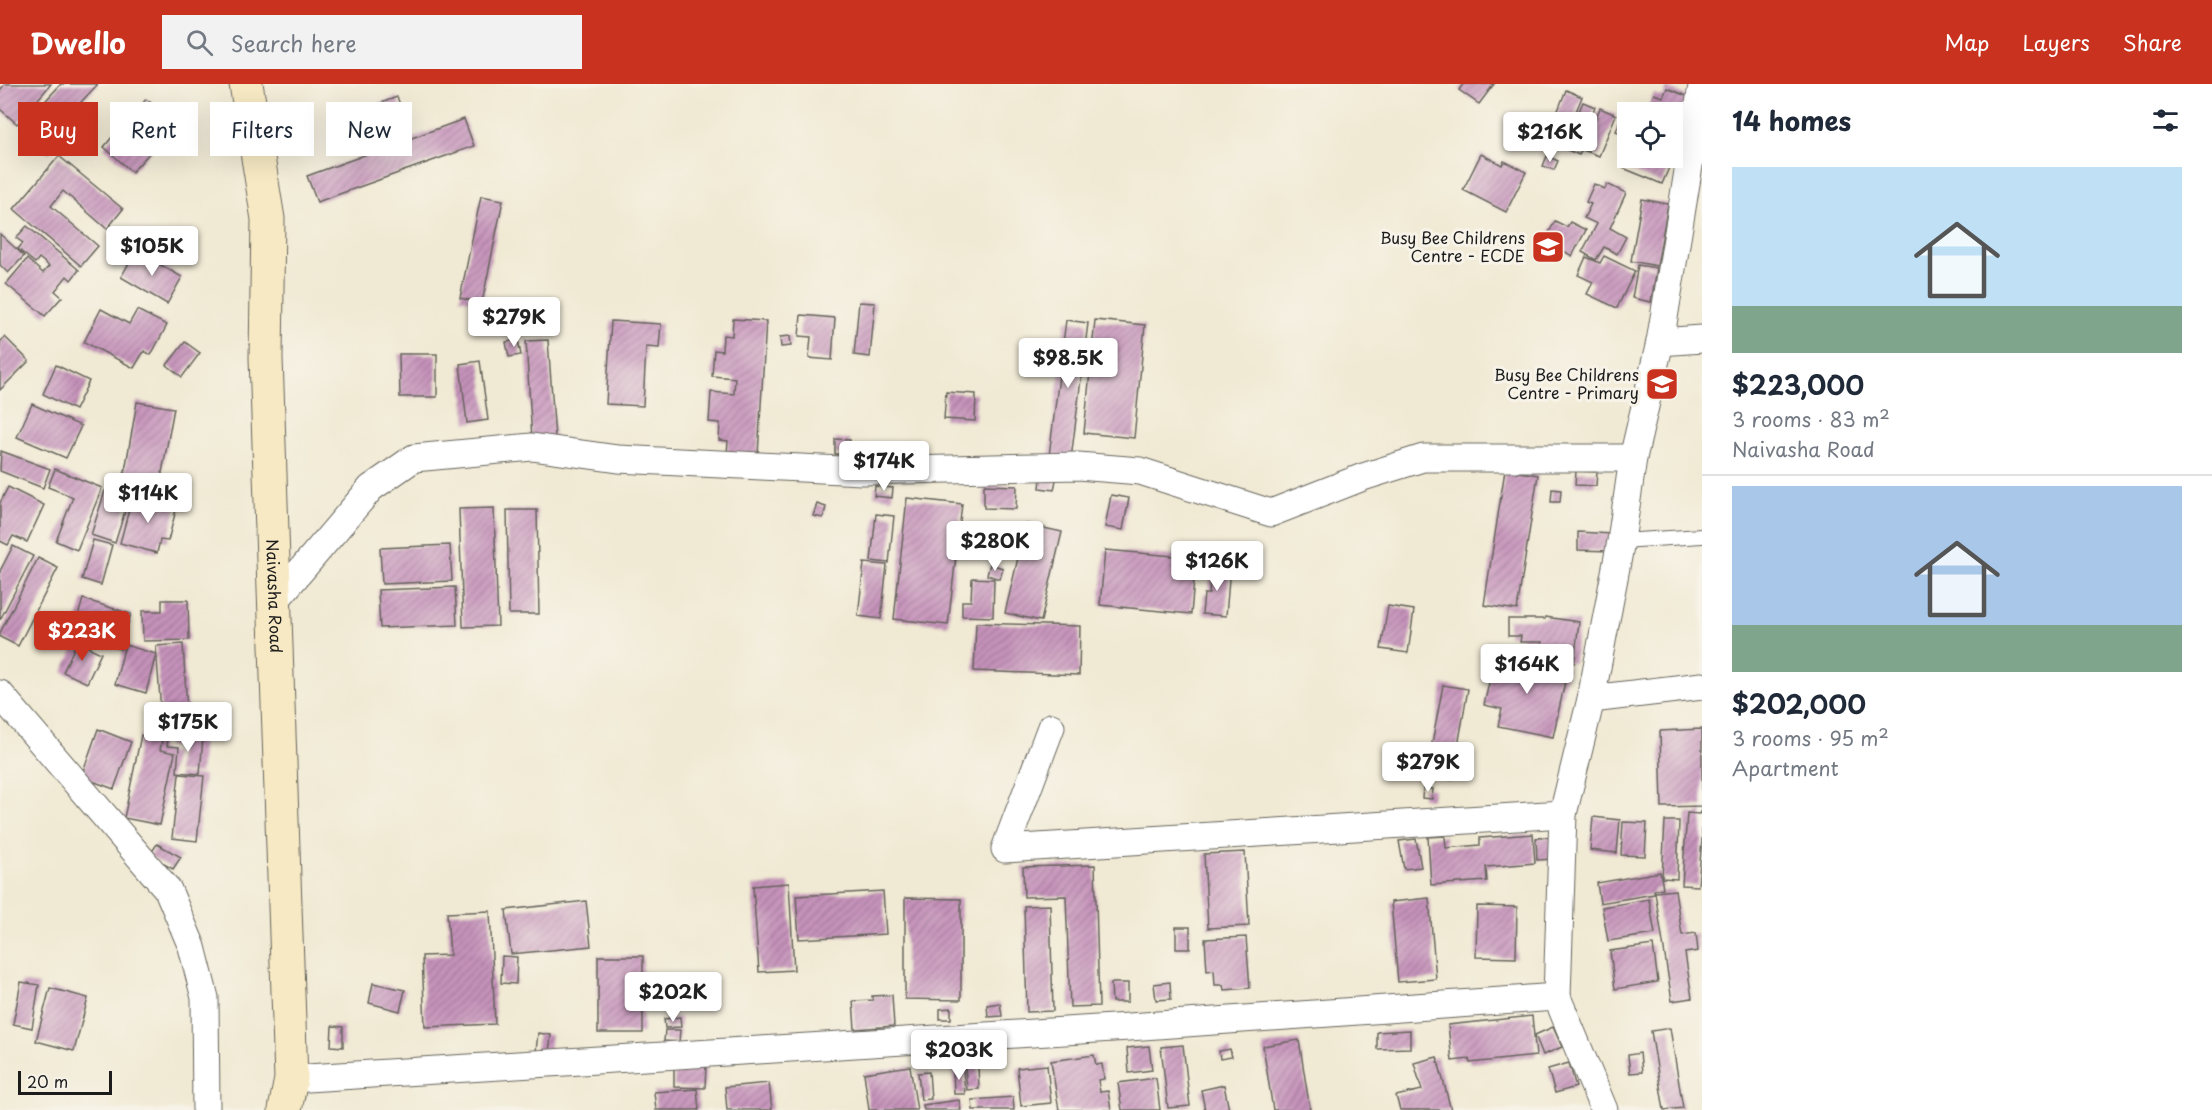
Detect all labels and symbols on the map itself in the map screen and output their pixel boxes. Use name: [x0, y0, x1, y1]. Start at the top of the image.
pin: $216K: [1508, 112, 1592, 163]
place label: Busy Bee Childrens Centre - ECDE: [1380, 225, 1525, 267]
pin: $105K: [110, 226, 194, 277]
school or university icon: Busy Bee Childrens Centre - ECDE: [1530, 229, 1566, 265]
pin: $279K: [472, 297, 556, 348]
pin: $98.5K: [1019, 338, 1117, 389]
place label: Busy Bee Childrens Centre - Primary: [1494, 362, 1639, 404]
school or university icon: Busy Bee Childrens Centre - Primary: [1644, 366, 1680, 402]
pin: $174K: [842, 441, 926, 492]
pin: $114K: [106, 473, 190, 524]
pin: $280K: [953, 521, 1037, 572]
street label: Naivasha Road: [261, 539, 289, 654]
pin: $126K: [1175, 541, 1259, 592]
pin: $223K: [40, 611, 124, 662]
pin: $164K: [1485, 644, 1569, 695]
pin: $175K: [146, 702, 230, 753]
pin: $279K: [1386, 742, 1470, 793]
pin: $202K: [631, 972, 715, 1023]
pin: $203K: [917, 1030, 1001, 1081]
scale bar: [18, 1068, 112, 1096]

